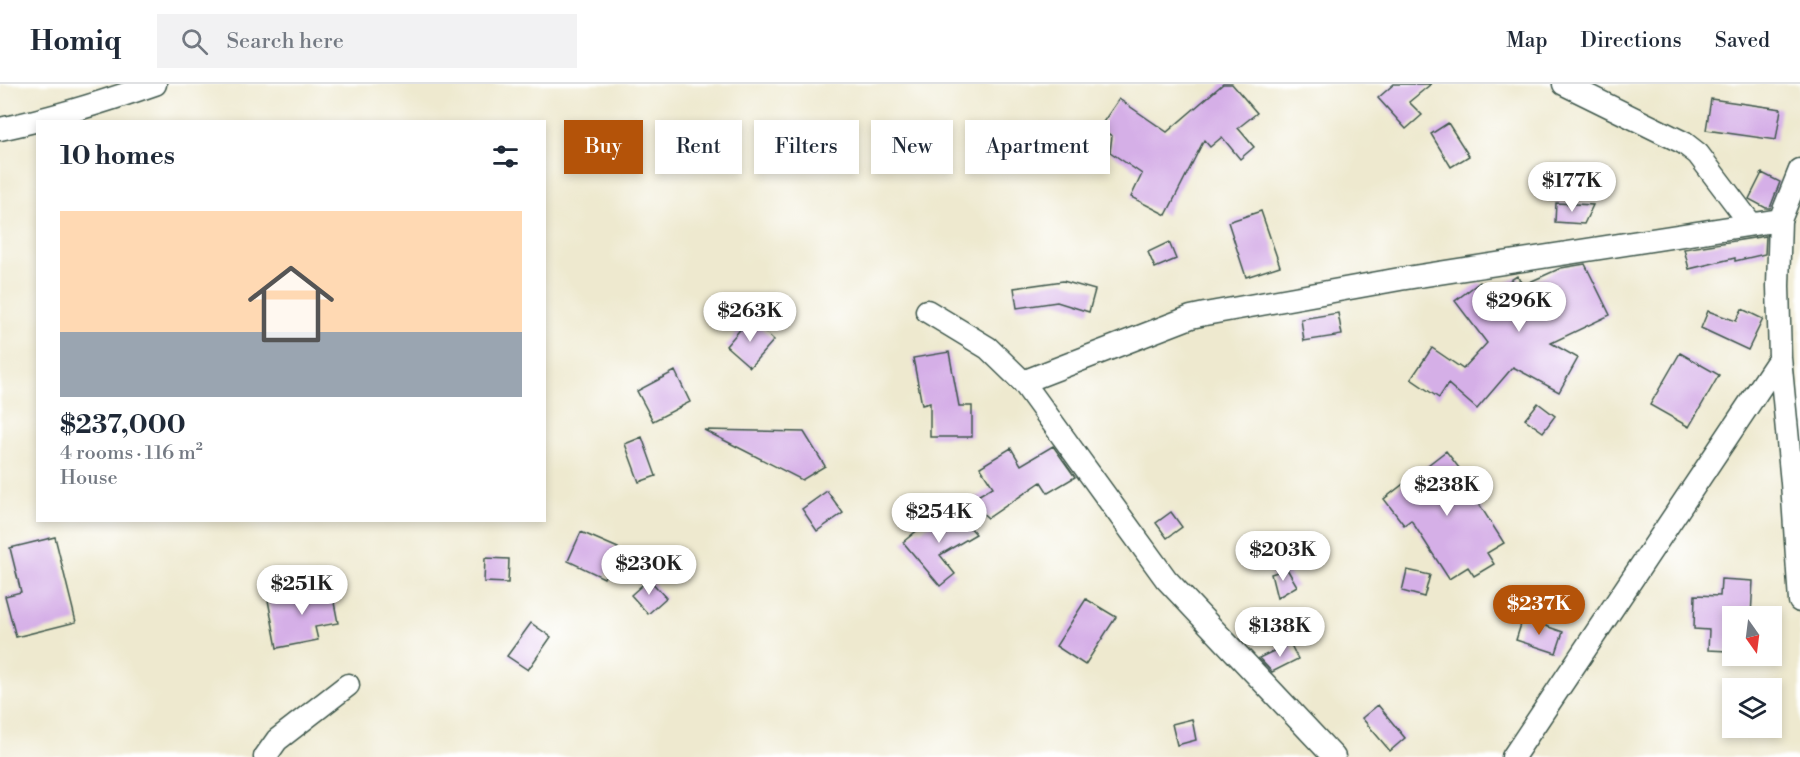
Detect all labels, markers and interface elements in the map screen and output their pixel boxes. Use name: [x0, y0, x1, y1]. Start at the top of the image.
search box: [157, 14, 577, 68]
text: Homiq: [30, 24, 121, 59]
icon: search: [178, 25, 211, 58]
text: Search here: [226, 28, 344, 55]
text: Map: [1506, 28, 1548, 54]
text: Directions: [1581, 28, 1682, 54]
text: Saved: [1715, 28, 1770, 54]
chip: Buy: [564, 120, 643, 174]
chip: Rent: [655, 120, 742, 174]
chip: Filters: [754, 120, 859, 174]
chip: New: [871, 120, 953, 174]
chip: Apartment: [965, 120, 1110, 174]
text: 10 homes: [60, 140, 175, 172]
icon: filters: [489, 140, 522, 173]
pin: $177K: [1530, 162, 1614, 213]
text: $177K: [1542, 169, 1602, 194]
icon: home: [237, 250, 345, 358]
pin: $296K: [1477, 282, 1561, 333]
text: $296K: [1486, 289, 1552, 314]
pin: $263K: [708, 292, 792, 343]
text: $263K: [717, 299, 783, 324]
text: $237,000: [60, 409, 186, 441]
text: 4 rooms · 116 m²: [60, 441, 203, 466]
text: House: [60, 466, 118, 491]
pin: $238K: [1405, 466, 1489, 517]
text: $238K: [1414, 473, 1480, 498]
pin: $254K: [897, 493, 981, 544]
text: $254K: [906, 500, 972, 525]
pin: $203K: [1241, 531, 1325, 582]
text: $203K: [1249, 538, 1317, 563]
pin: $230K: [607, 545, 691, 596]
text: $230K: [615, 552, 683, 577]
pin: $251K: [260, 565, 344, 616]
text: $251K: [271, 572, 333, 597]
pin: $237K: [1497, 585, 1581, 636]
text: $237K: [1507, 592, 1571, 617]
north arrow: [1722, 606, 1782, 666]
map controls: [1722, 606, 1782, 738]
pin: $138K: [1238, 607, 1322, 658]
text: $138K: [1249, 614, 1311, 639]
button: layers: [1722, 678, 1782, 738]

